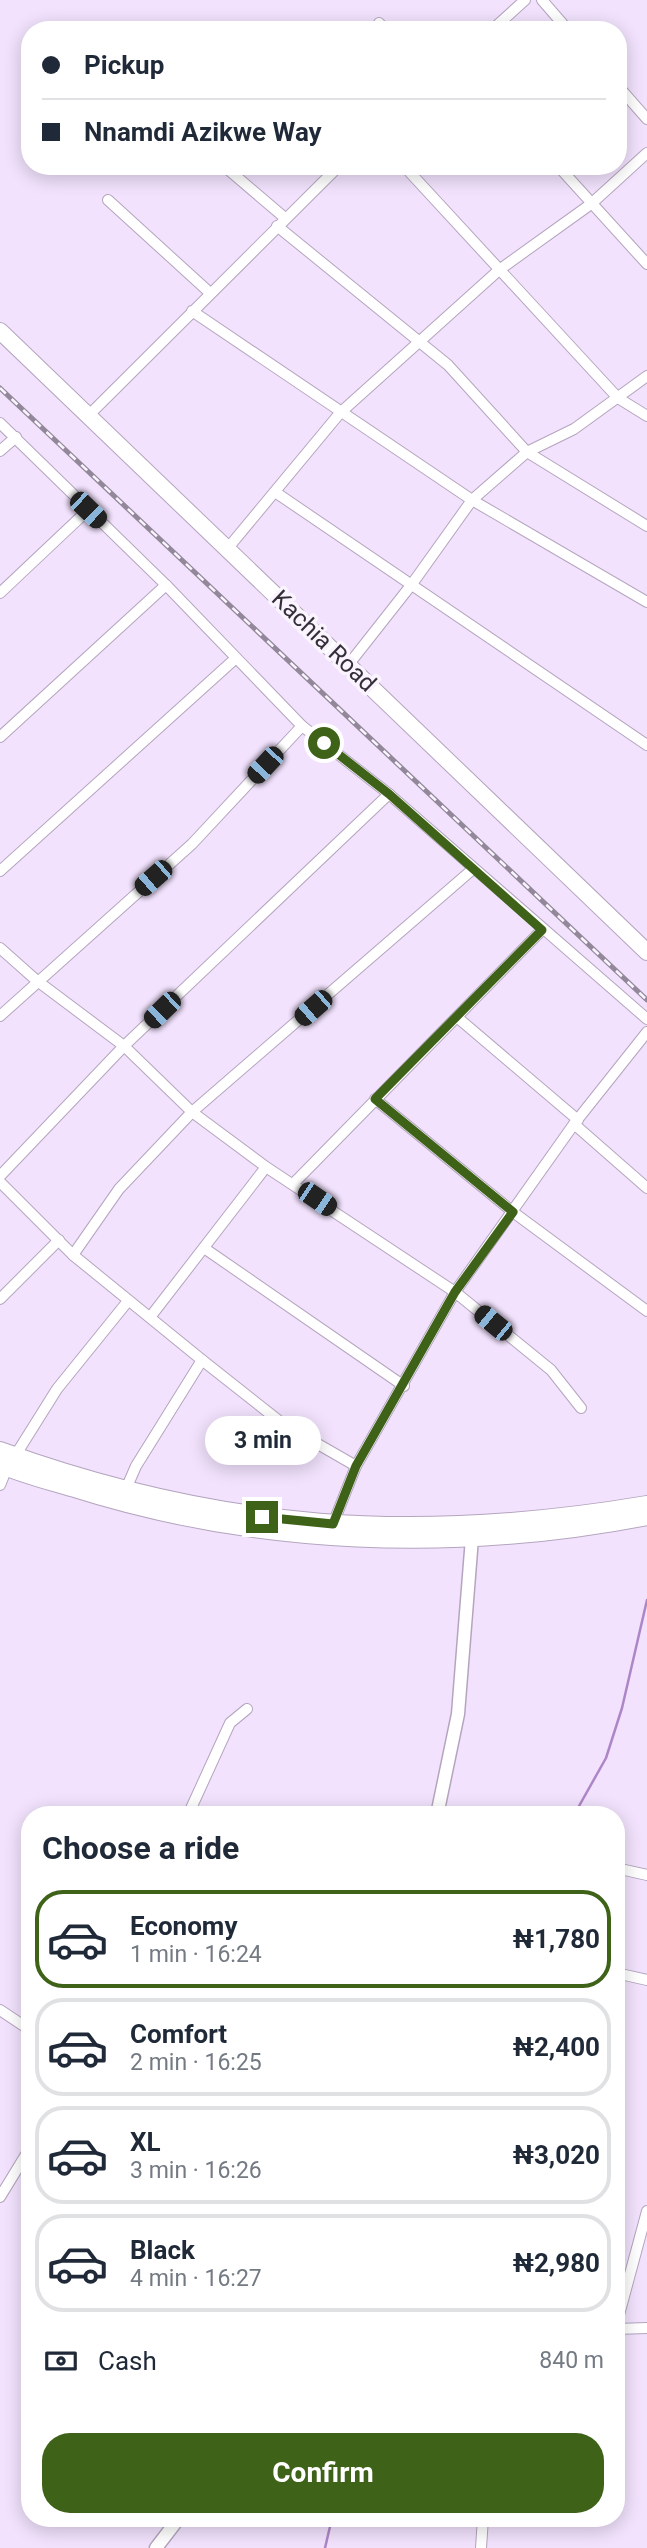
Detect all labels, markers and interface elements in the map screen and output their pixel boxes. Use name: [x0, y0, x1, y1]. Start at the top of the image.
text: Pickup: [84, 50, 164, 80]
text: Nnamdi Azikwe Way: [84, 117, 322, 147]
car: [66, 488, 111, 532]
street label: Kachia Road: [266, 584, 382, 698]
route start: [308, 727, 340, 759]
car: [243, 742, 288, 788]
car: [131, 856, 176, 900]
car: [291, 986, 336, 1030]
car: [140, 988, 185, 1032]
car: [294, 1179, 341, 1219]
car: [471, 1302, 516, 1344]
callout: 3 min: [204, 1416, 320, 1464]
text: 3 min: [234, 1427, 292, 1454]
route end: [246, 1501, 278, 1533]
text: Choose a ride: [42, 1829, 239, 1867]
icon: car: [46, 1908, 109, 1971]
text: Economy: [130, 1911, 237, 1941]
text: ₦1,780: [513, 1924, 600, 1954]
text: 1 min · 16:24: [130, 1941, 262, 1968]
icon: car: [46, 2016, 109, 2079]
text: Comfort: [130, 2019, 227, 2049]
text: ₦2,400: [513, 2032, 600, 2062]
text: 2 min · 16:25: [130, 2049, 262, 2076]
icon: car: [46, 2124, 109, 2187]
text: XL: [130, 2127, 161, 2157]
text: ₦3,020: [513, 2140, 600, 2170]
text: 3 min · 16:26: [130, 2157, 262, 2184]
icon: car: [46, 2232, 109, 2295]
text: Black: [130, 2235, 195, 2265]
text: ₦2,980: [513, 2248, 600, 2278]
text: 4 min · 16:27: [130, 2265, 262, 2292]
icon: cash: [42, 2342, 80, 2380]
text: Cash: [98, 2346, 157, 2376]
text: 840 m: [539, 2347, 604, 2374]
button: Confirm: [42, 2433, 604, 2513]

